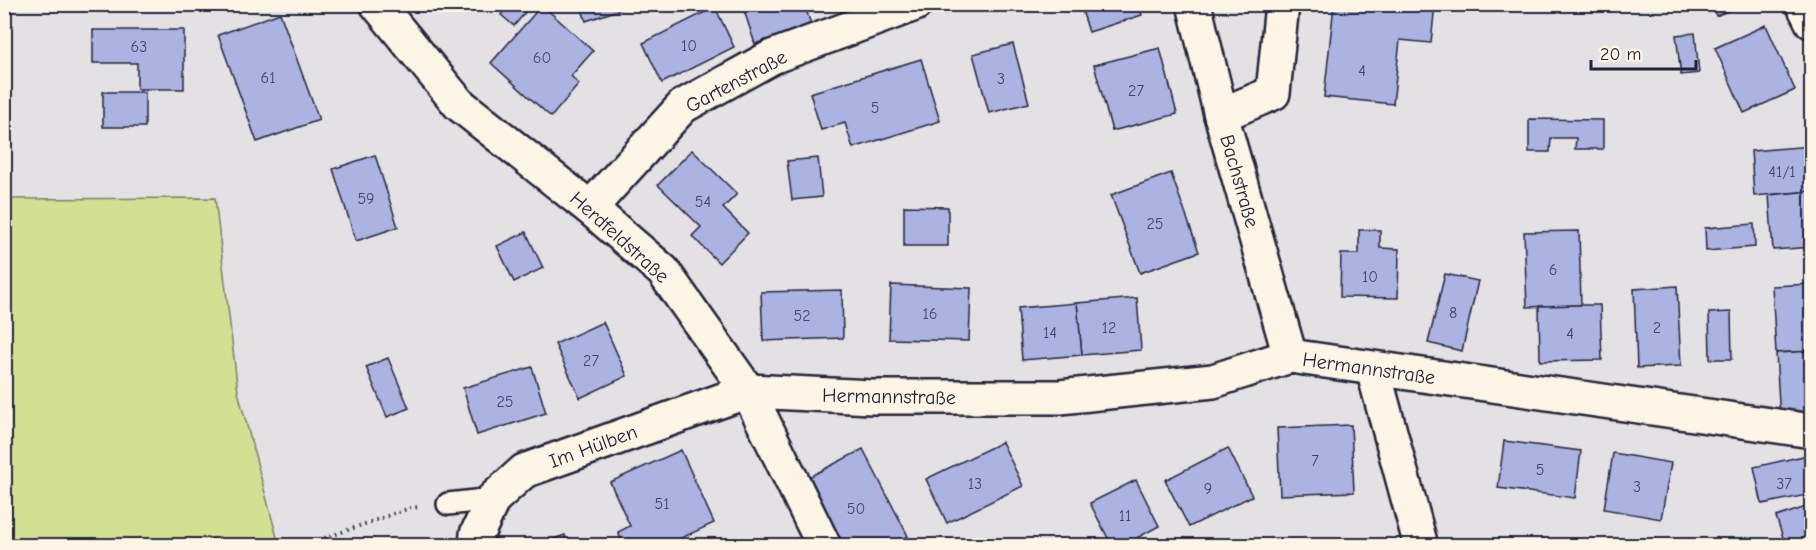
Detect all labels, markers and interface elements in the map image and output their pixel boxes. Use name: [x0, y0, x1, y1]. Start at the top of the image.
scale bar: [1591, 33, 1696, 71]
house number: 10: [681, 37, 697, 55]
house number: 63: [131, 38, 147, 56]
text: 20 m: [1600, 44, 1641, 65]
street label: Gartenstraße: [682, 45, 791, 118]
house number: 60: [533, 49, 551, 67]
house number: 4: [1358, 62, 1366, 80]
house number: 61: [260, 69, 276, 87]
house number: 3: [997, 70, 1005, 88]
house number: 27: [1128, 82, 1144, 100]
house number: 5: [871, 99, 879, 117]
street label: Bachstraße: [1215, 132, 1264, 230]
house number: 41/1: [1768, 163, 1796, 181]
street label: Herdfeldstraße: [565, 187, 674, 288]
house number: 59: [357, 190, 375, 208]
house number: 54: [695, 193, 711, 211]
house number: 25: [1146, 215, 1164, 233]
house number: 6: [1549, 261, 1557, 279]
house number: 10: [1362, 268, 1378, 286]
house number: 8: [1449, 304, 1457, 322]
house number: 16: [922, 305, 938, 323]
house number: 52: [793, 307, 811, 325]
house number: 12: [1102, 319, 1116, 337]
house number: 2: [1653, 319, 1661, 337]
house number: 14: [1043, 324, 1057, 342]
house number: 4: [1566, 325, 1574, 343]
street label: Hermannstraße: [1301, 348, 1437, 389]
house number: 27: [583, 352, 599, 370]
street label: Hermannstraße: [822, 384, 956, 409]
house number: 25: [496, 393, 514, 411]
street label: Im Hülben: [546, 420, 640, 473]
house number: 7: [1311, 452, 1319, 470]
house number: 5: [1536, 461, 1544, 479]
house number: 13: [968, 475, 982, 493]
house number: 37: [1776, 475, 1792, 493]
house number: 3: [1633, 478, 1641, 496]
house number: 9: [1204, 480, 1212, 498]
house number: 51: [654, 495, 670, 513]
house number: 50: [847, 500, 865, 518]
house number: 11: [1119, 507, 1131, 525]

